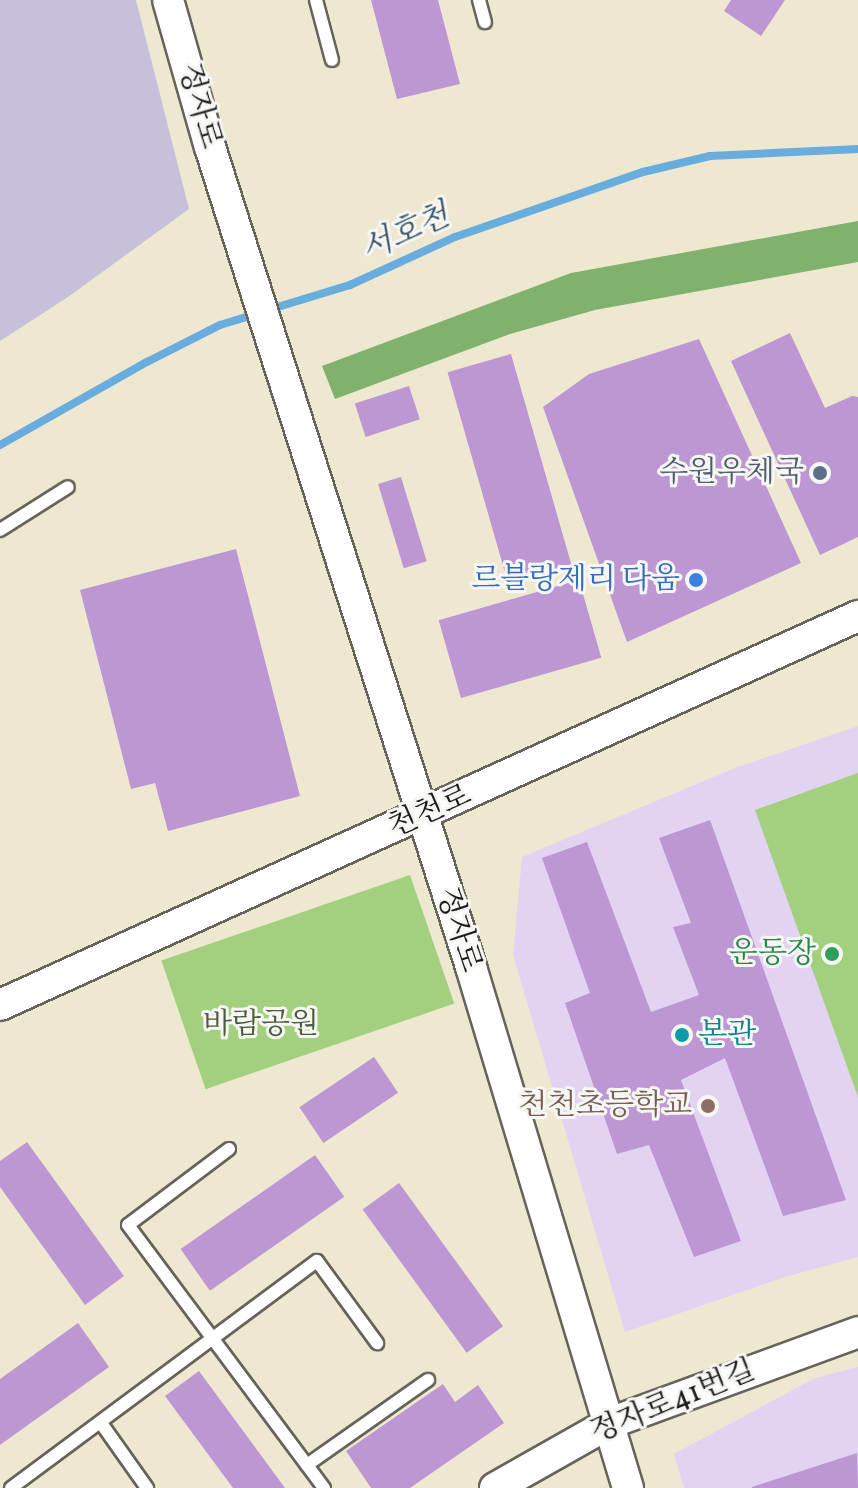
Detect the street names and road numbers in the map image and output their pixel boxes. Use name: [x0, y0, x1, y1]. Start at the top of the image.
street label: 정자로: [170, 59, 228, 153]
street label: 천천로: [383, 778, 477, 846]
street label: 정자로: [427, 883, 489, 977]
street label: 정자로41번길: [585, 1353, 761, 1451]

